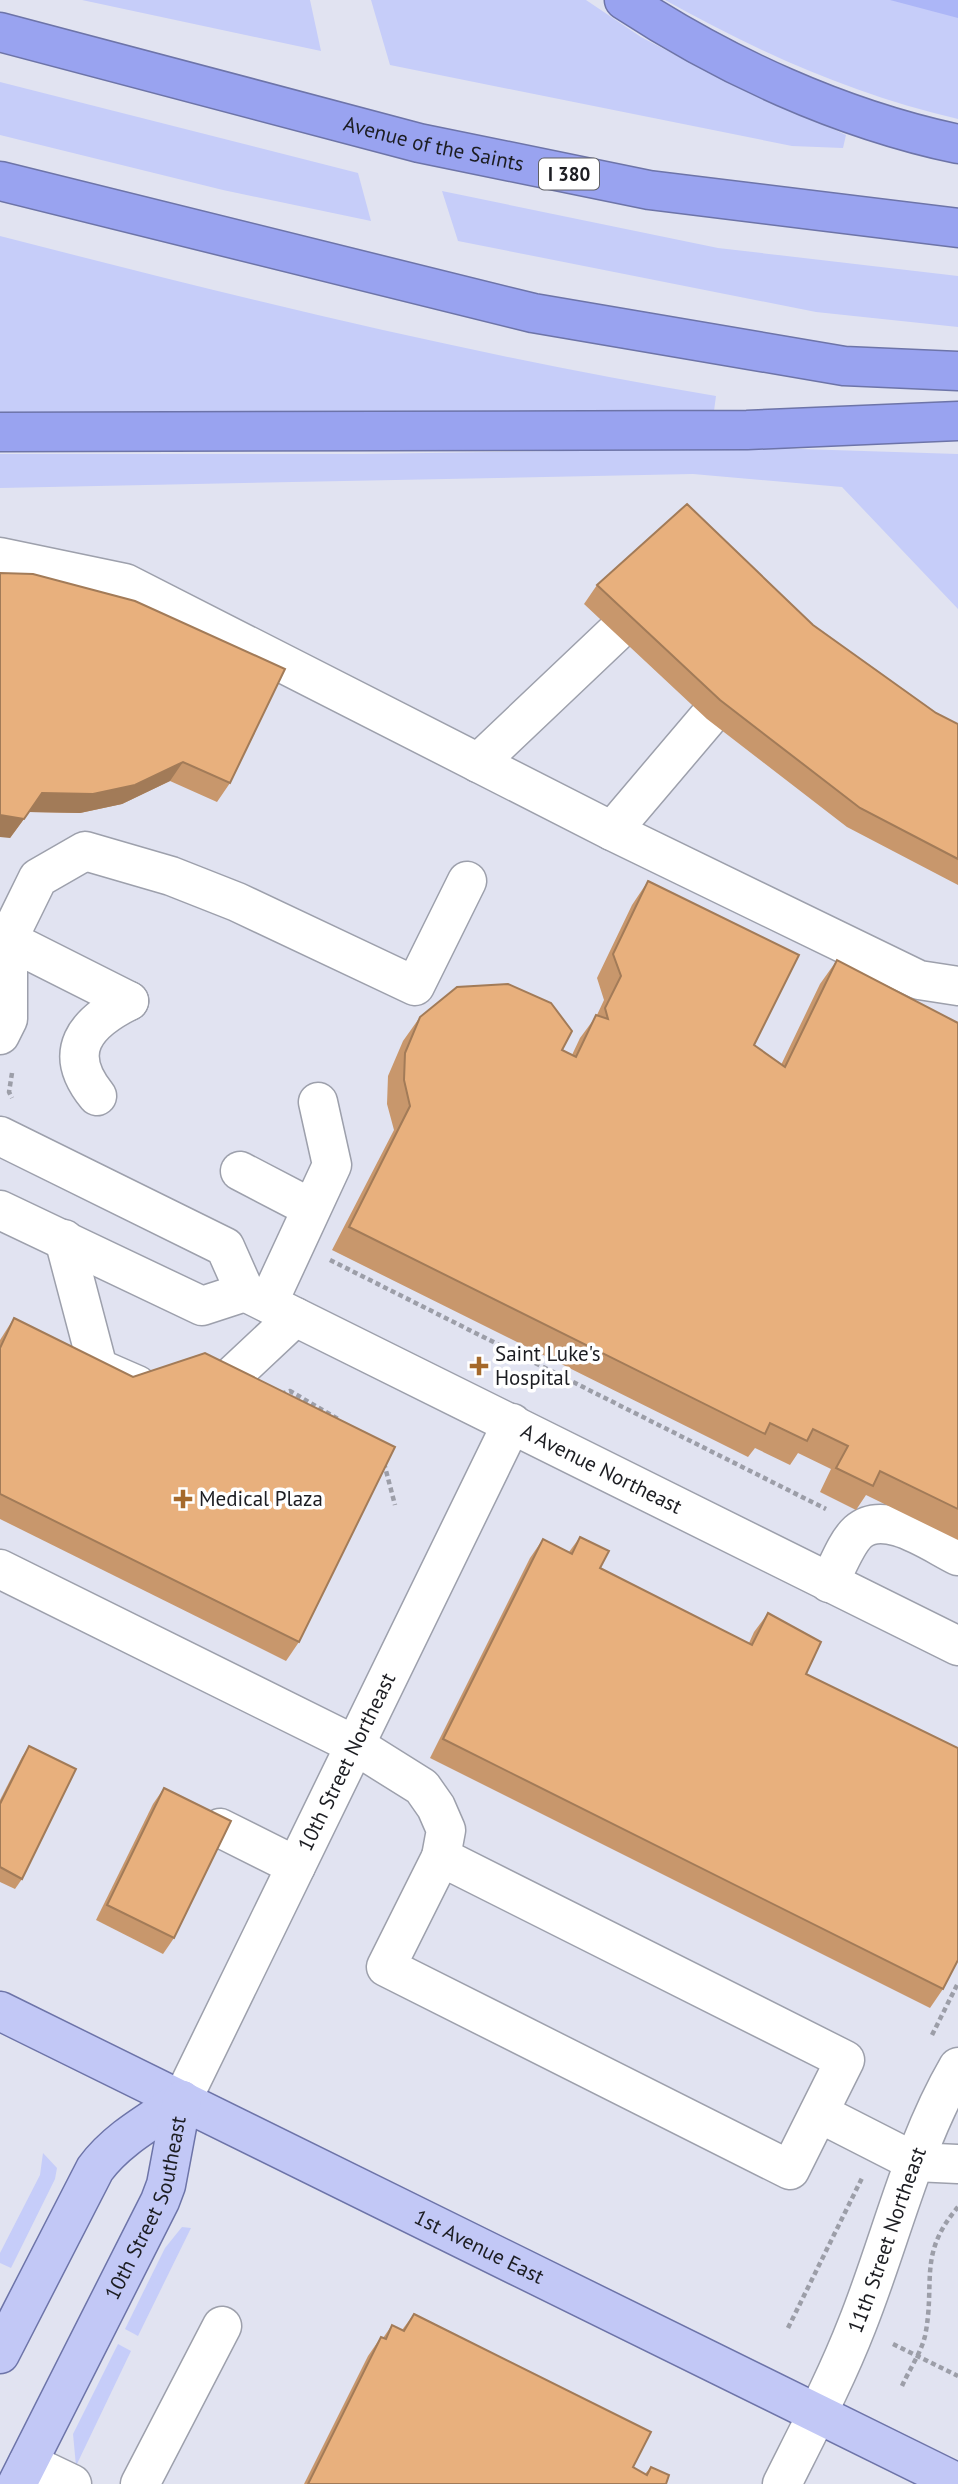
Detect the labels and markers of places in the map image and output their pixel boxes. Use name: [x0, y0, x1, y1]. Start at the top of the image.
place label: Saint Luke's Hospital: [495, 1340, 601, 1391]
marker: Saint Luke's Hospital: [469, 1356, 489, 1376]
place label: Medical Plaza: [199, 1485, 323, 1512]
marker: Medical Plaza: [173, 1489, 193, 1509]

